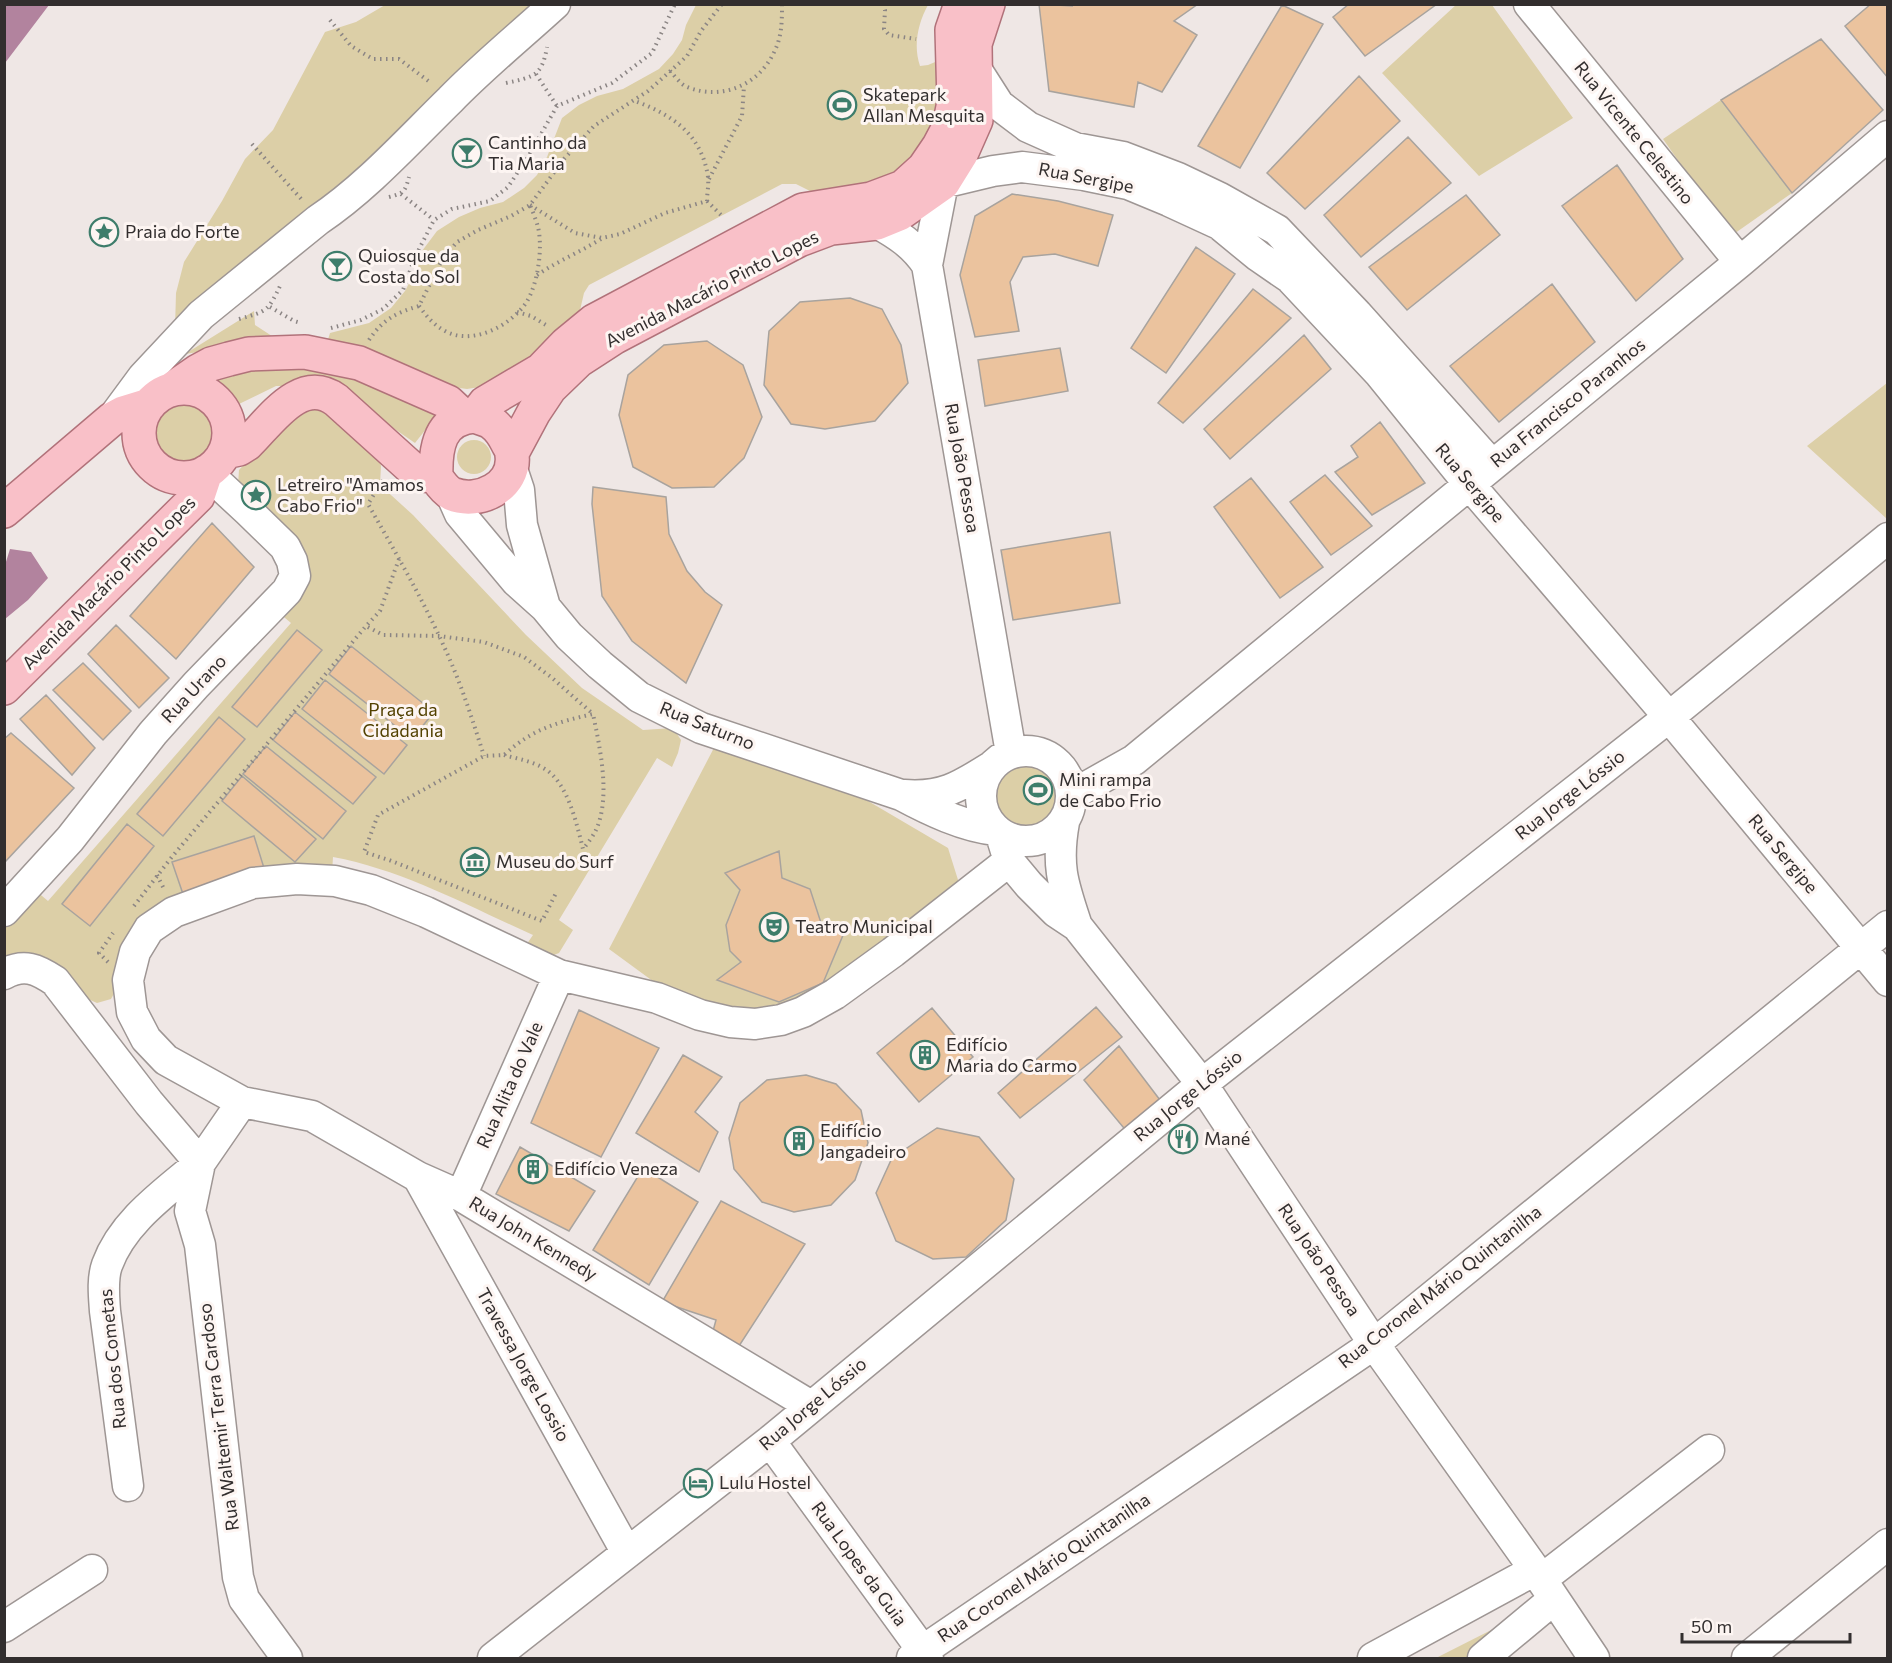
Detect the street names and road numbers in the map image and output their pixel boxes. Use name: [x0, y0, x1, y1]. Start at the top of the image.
street label: Rua Vicente Celestino: [1570, 56, 1699, 208]
street label: Rua Sergipe: [1037, 157, 1136, 197]
street label: Avenida Macário Pinto Lopes: [601, 225, 822, 352]
street label: Rua Francisco Paranhos: [1485, 333, 1649, 472]
street label: Rua João Pessoa: [941, 401, 985, 534]
street label: Rua Sergipe: [1431, 438, 1510, 526]
street label: Avenida Macário Pinto Lopes: [17, 491, 200, 674]
street label: Rua Urano: [156, 650, 230, 727]
street label: Rua Saturno: [657, 696, 758, 754]
street label: Rua Jorge Lóssio: [1510, 745, 1629, 844]
street label: Rua Sergipe: [1744, 809, 1823, 897]
street label: Rua Alita do Vale: [471, 1018, 547, 1151]
street label: Rua Jorge Lóssio: [1129, 1045, 1246, 1146]
street label: Rua John Kennedy: [465, 1191, 602, 1285]
street label: Rua João Pessoa: [1274, 1199, 1366, 1320]
street label: Rua Coronel Mário Quintanilha: [1333, 1200, 1545, 1372]
street label: Travessa Jorge Lossio: [473, 1284, 575, 1445]
street label: Rua dos Cometas: [94, 1288, 130, 1430]
street label: Rua Waltemir Terra Cardoso: [193, 1302, 243, 1532]
street label: Rua Jorge Lóssio: [754, 1352, 870, 1454]
street label: Rua Coronel Mário Quintanilha: [933, 1488, 1154, 1647]
street label: Rua Lopes da Guia: [807, 1497, 912, 1630]

